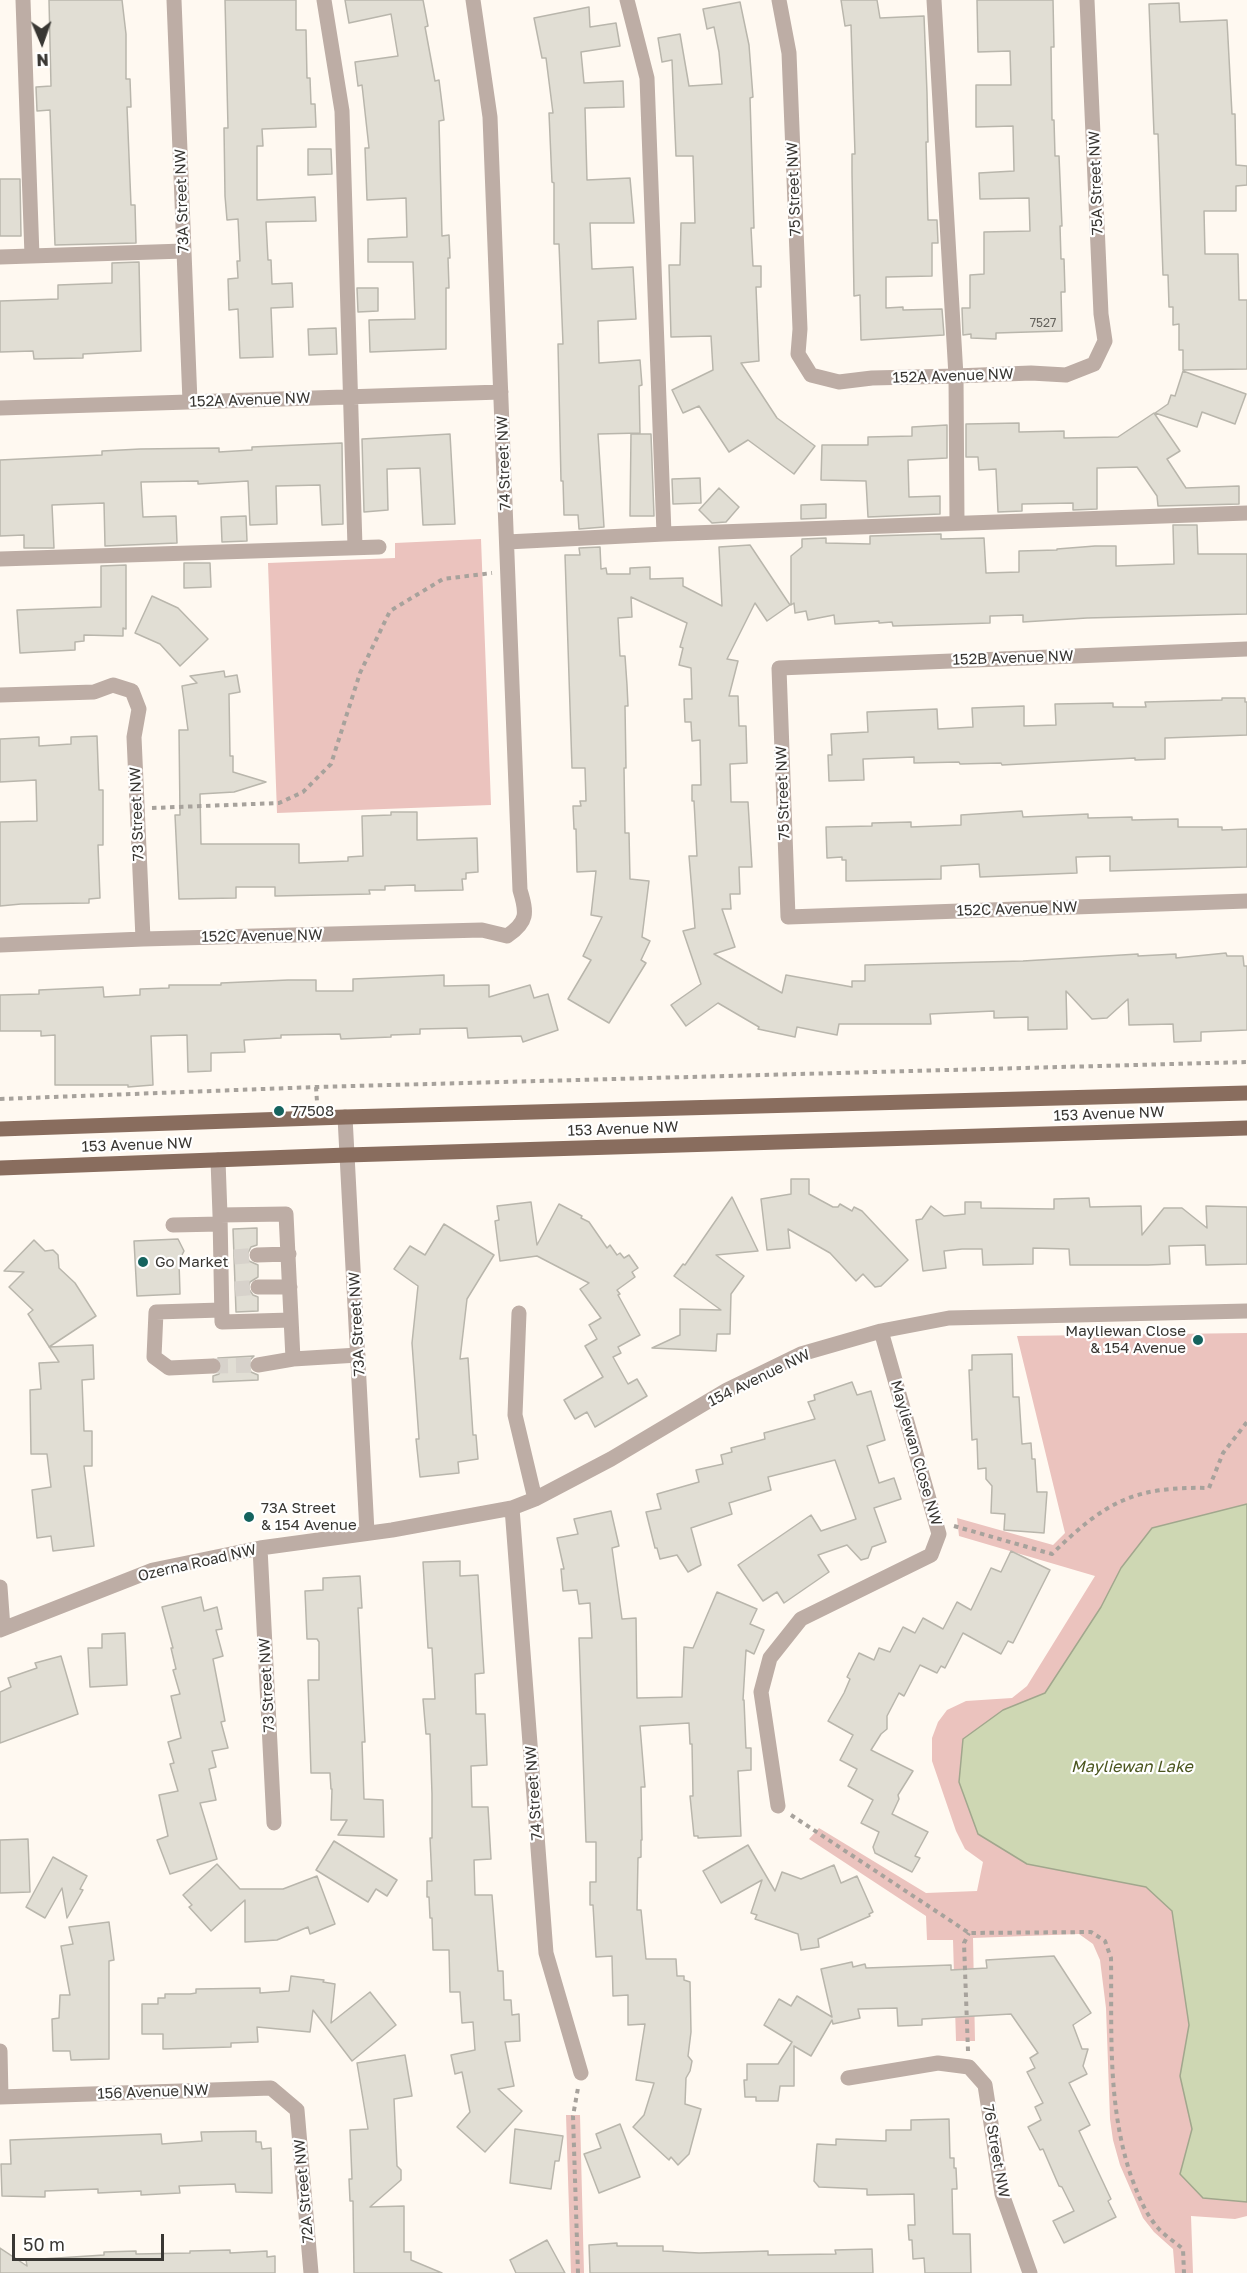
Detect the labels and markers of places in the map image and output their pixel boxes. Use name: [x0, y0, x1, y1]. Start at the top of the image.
place label: 77508: [291, 1102, 334, 1120]
marker: 77508: [272, 1104, 286, 1118]
place label: Go Market: [155, 1253, 228, 1271]
marker: Go Market: [136, 1255, 150, 1269]
place label: Mayliewan Close & 154 Avenue: [1065, 1322, 1186, 1357]
marker: Mayliewan Close & 154 Avenue: [1191, 1333, 1205, 1347]
place label: 73A Street & 154 Avenue: [261, 1499, 357, 1534]
marker: 73A Street & 154 Avenue: [242, 1510, 256, 1524]

